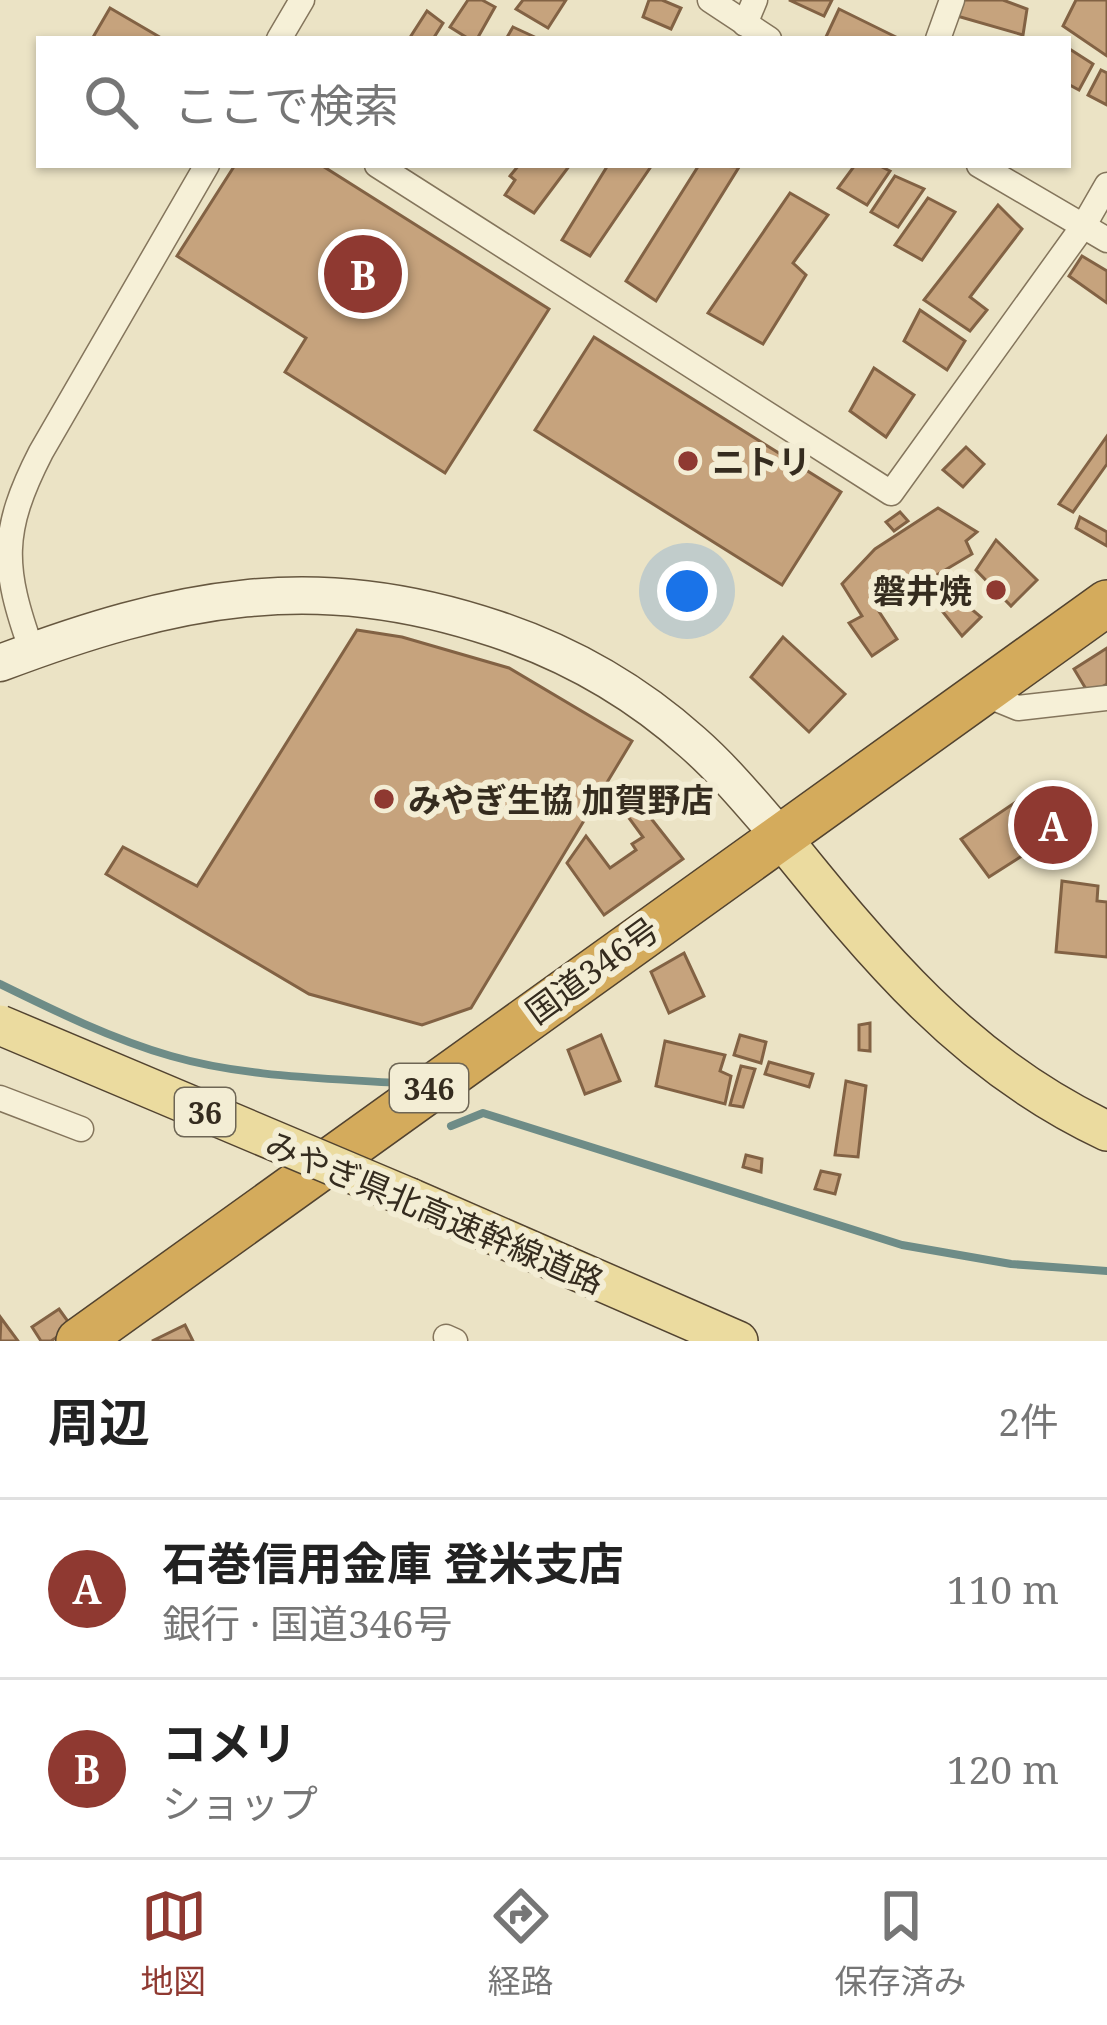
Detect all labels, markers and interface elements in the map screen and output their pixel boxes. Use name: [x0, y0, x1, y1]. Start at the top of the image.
search box: [36, 36, 1071, 168]
icon: search: [78, 69, 144, 135]
text: ここで検索: [174, 74, 399, 135]
pin: B: [324, 229, 402, 319]
place label: ニトリ: [712, 439, 811, 484]
marker: ニトリ: [675, 448, 701, 474]
your location: [657, 561, 717, 621]
place label: 磐井焼: [873, 568, 972, 613]
marker: 磐井焼: [983, 577, 1009, 603]
place label: みやぎ生協 加賀野店: [408, 777, 714, 822]
pin: A: [1014, 780, 1092, 870]
marker: みやぎ生協 加賀野店: [371, 786, 397, 812]
street label: 国道346号: [516, 906, 668, 1034]
road number: 346: [390, 1064, 468, 1112]
road number: 36: [175, 1088, 235, 1136]
street label: みやぎ県北高速幹線道路: [259, 1120, 611, 1304]
text: 周辺: [48, 1386, 150, 1456]
text: 2件: [998, 1394, 1059, 1447]
text: 石巻信用金庫 登米支店: [162, 1532, 624, 1593]
text: A: [72, 1562, 102, 1615]
text: 110 m: [947, 1562, 1059, 1615]
text: 銀行 · 国道346号: [162, 1596, 452, 1649]
text: コメリ: [162, 1712, 297, 1773]
text: B: [74, 1742, 100, 1795]
text: 120 m: [947, 1742, 1059, 1795]
text: ショップ: [162, 1776, 318, 1829]
tab: 地図: [141, 1883, 207, 2003]
tab: 経路: [488, 1883, 554, 2003]
tab: 保存済み: [835, 1883, 967, 2003]

